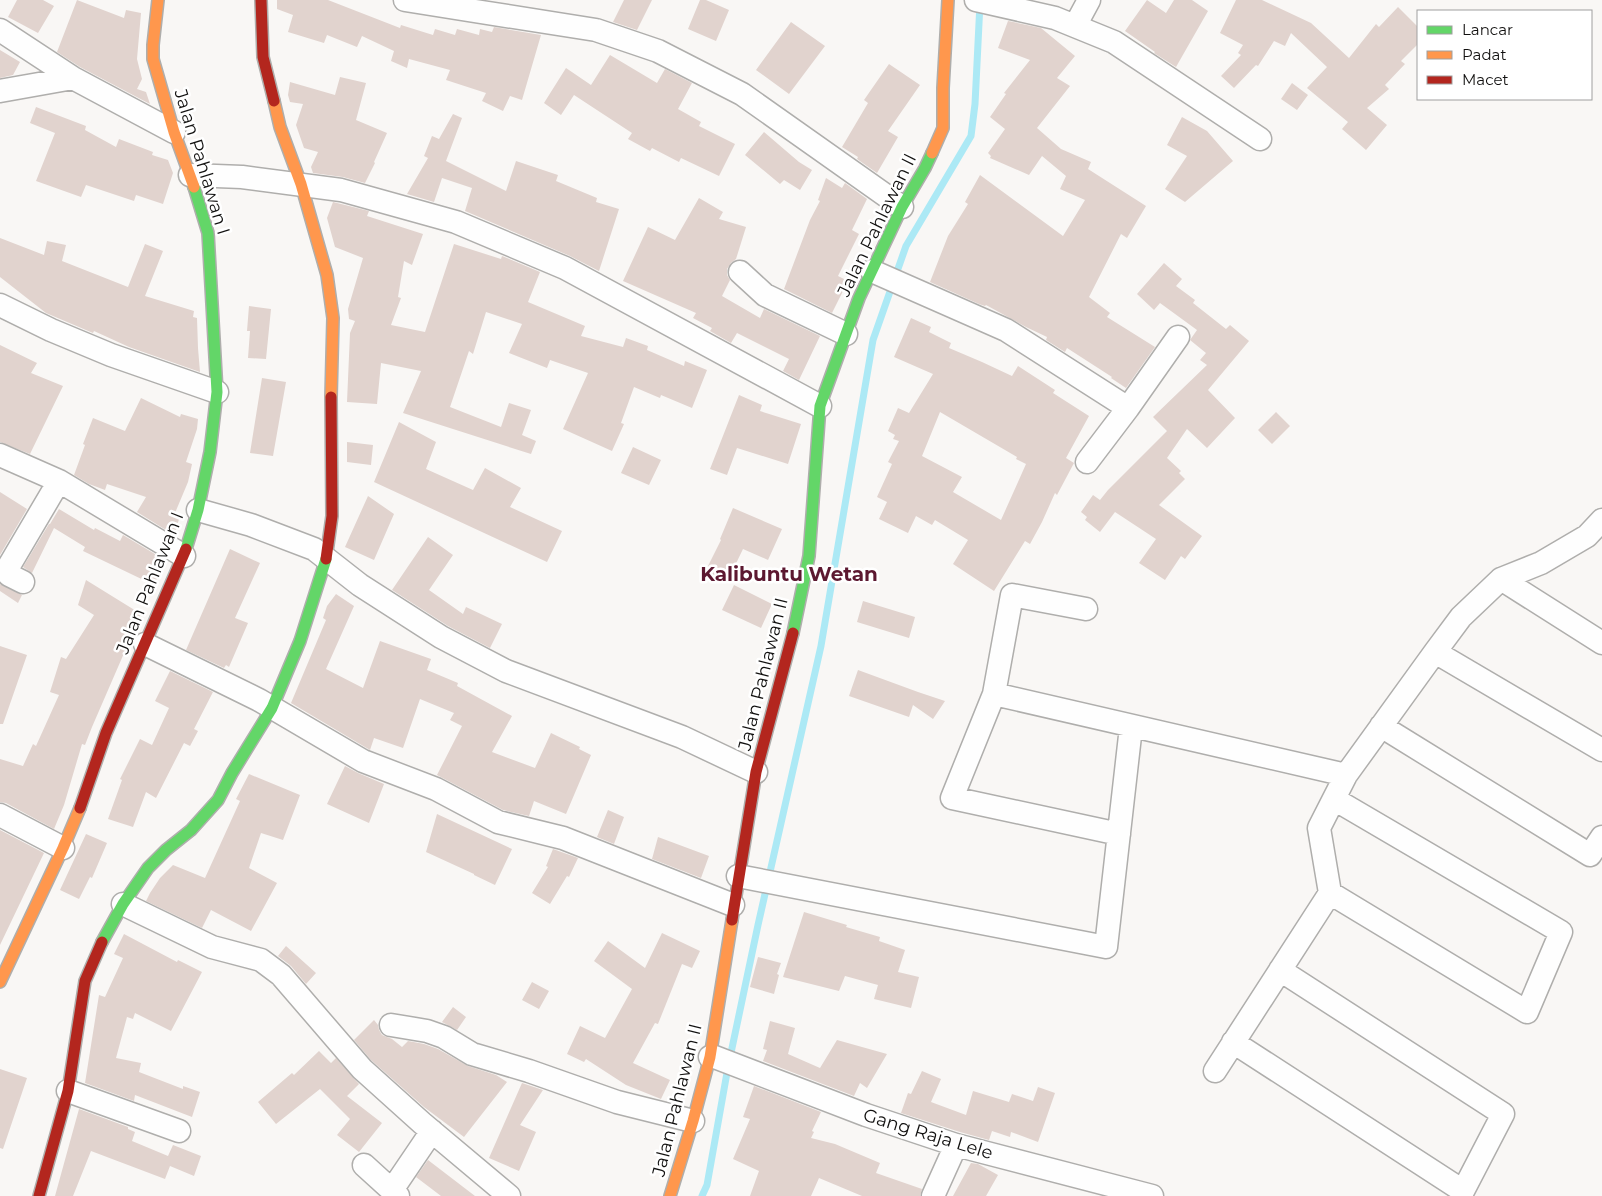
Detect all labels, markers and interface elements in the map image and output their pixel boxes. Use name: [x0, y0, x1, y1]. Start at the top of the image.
legend: [1417, 10, 1592, 100]
text: Lancar: [1462, 20, 1513, 39]
text: Padat: [1462, 45, 1507, 64]
text: Macet: [1462, 70, 1509, 89]
street label: Jalan Pahlawan I: [169, 86, 235, 237]
street label: Jalan Pahlawan II: [832, 150, 921, 301]
street label: Jalan Pahlawan I: [111, 509, 189, 658]
district label: Kalibuntu Wetan: [700, 562, 878, 586]
street label: Jalan Pahlawan II: [733, 595, 793, 754]
street label: Jalan Pahlawan II: [647, 1021, 707, 1180]
street label: Gang Raja Lele: [860, 1104, 996, 1164]

